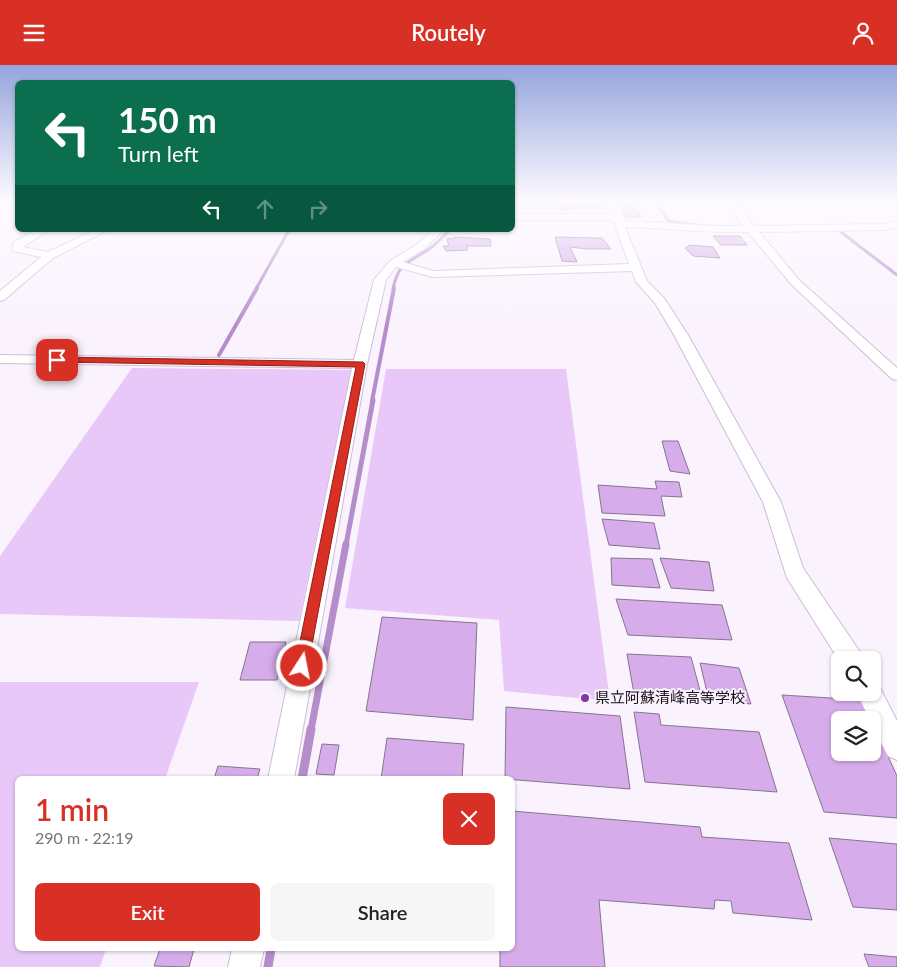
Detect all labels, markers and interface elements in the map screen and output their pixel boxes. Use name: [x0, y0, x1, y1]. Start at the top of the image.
icon: menu: [20, 19, 48, 47]
text: Routely: [411, 19, 486, 46]
icon: person: [849, 19, 877, 47]
text: 150 m: [118, 98, 217, 140]
icon: left: [35, 100, 100, 165]
text: Turn left: [118, 140, 199, 167]
icon: left: [198, 195, 226, 223]
icon: ahead: [251, 195, 279, 223]
icon: right: [304, 195, 332, 223]
pin: [36, 339, 78, 381]
icon: arrive: [43, 346, 71, 374]
position arrow: [275, 639, 327, 691]
map controls: [831, 651, 881, 761]
button: search: [831, 651, 881, 701]
place label: 県立阿蘇清峰高等学校: [595, 688, 745, 706]
marker: 県立阿蘇清峰高等学校: [579, 692, 591, 704]
button: layers: [831, 711, 881, 761]
text: 1 min: [35, 791, 109, 827]
button: close: [443, 793, 495, 845]
text: 290 m · 22:19: [35, 828, 134, 847]
button: Exit: [35, 883, 260, 941]
button: Share: [270, 883, 495, 941]

